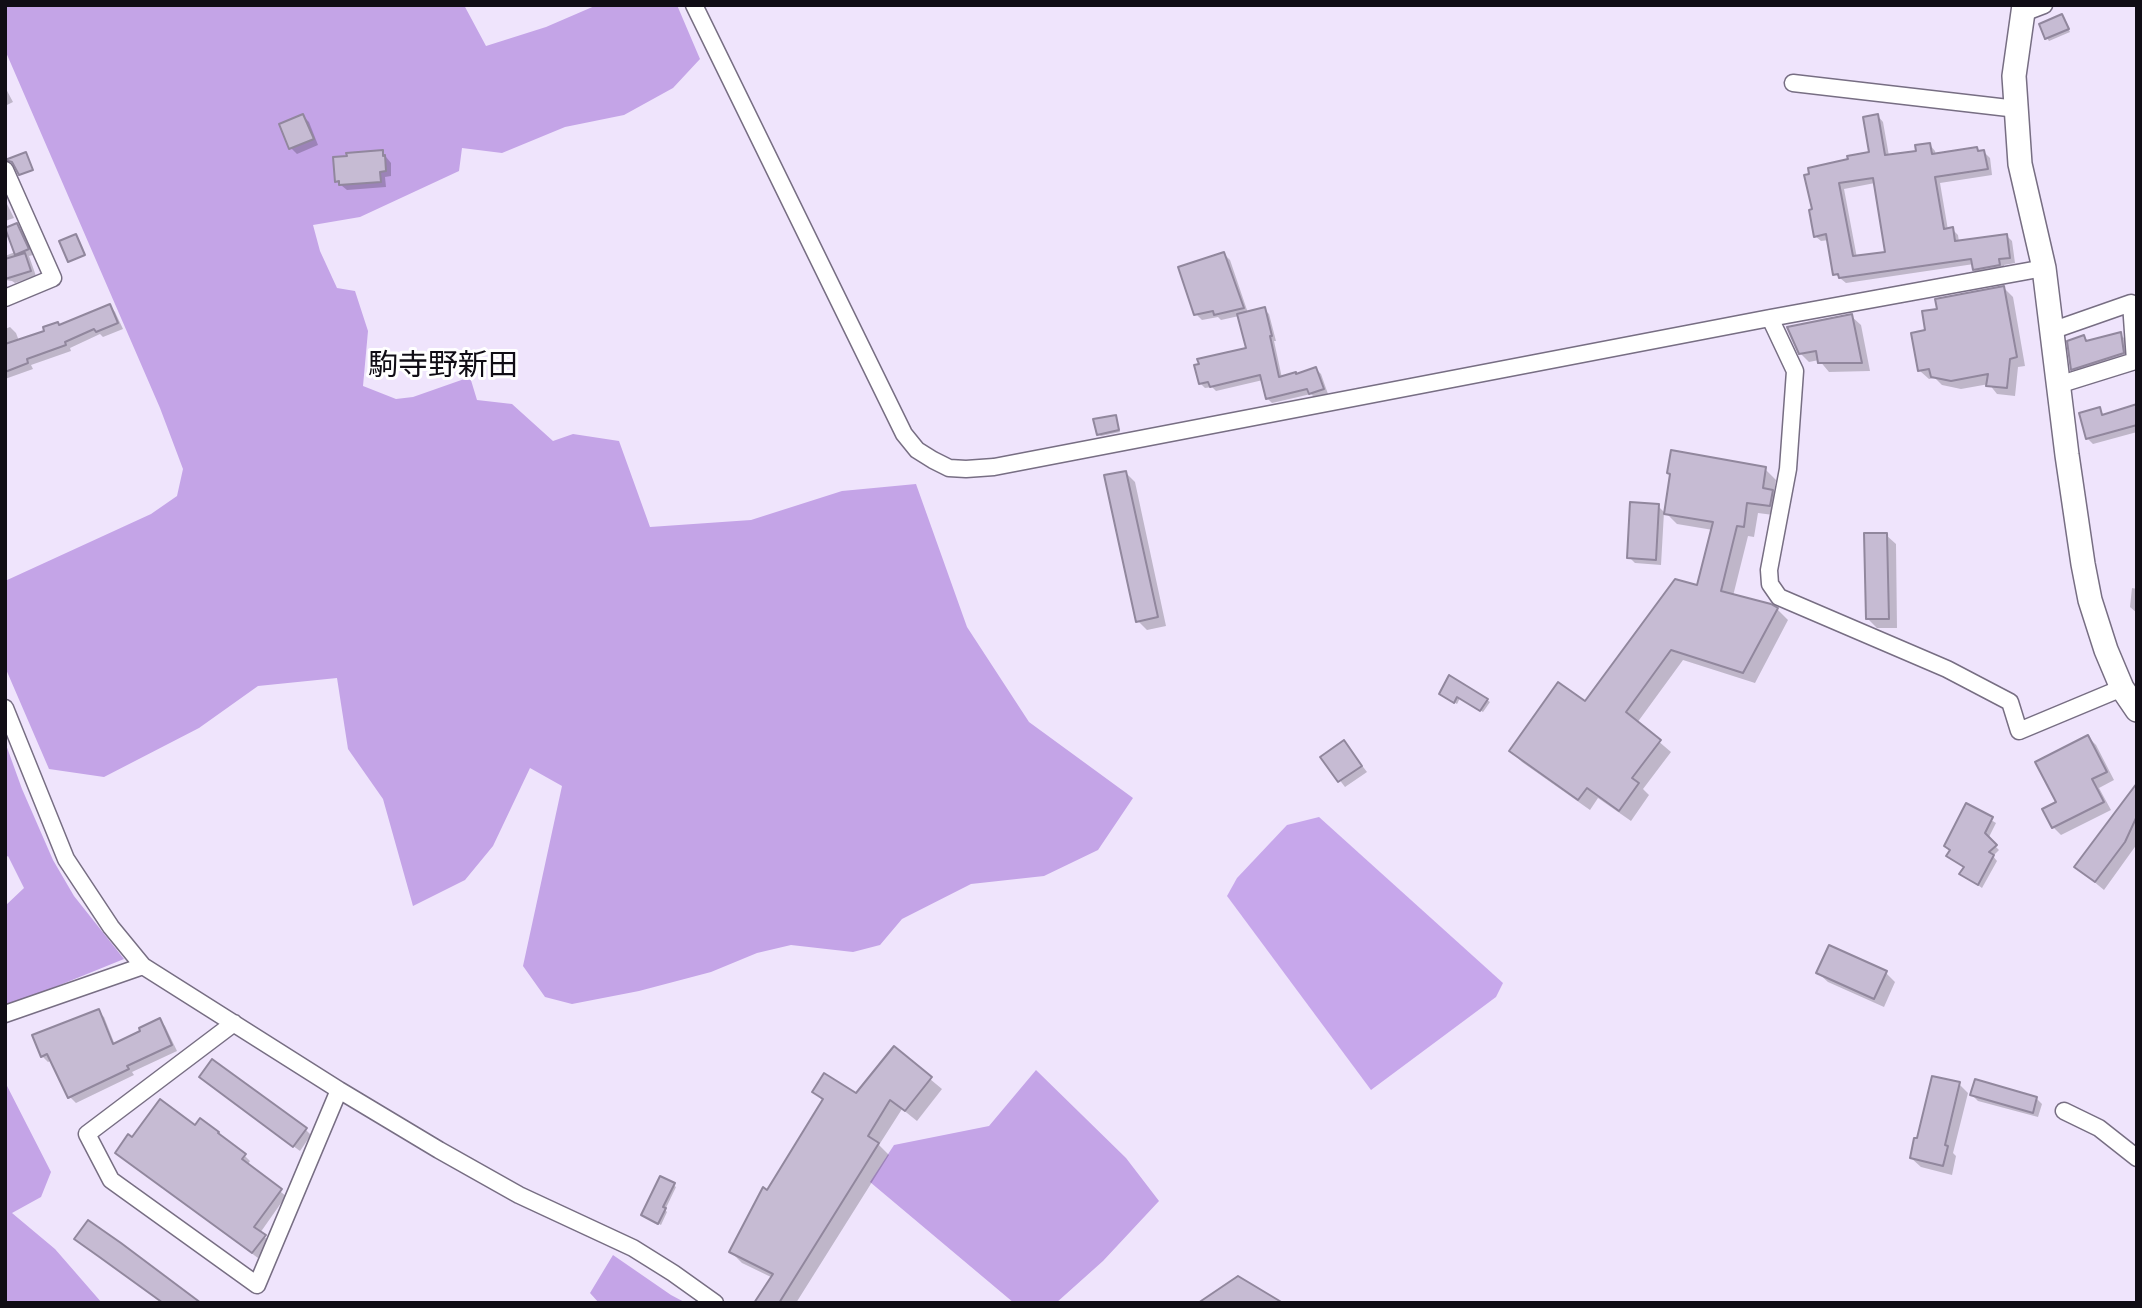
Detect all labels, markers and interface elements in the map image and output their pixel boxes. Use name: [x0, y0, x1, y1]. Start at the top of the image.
district label: 駒寺野新田: [368, 349, 518, 385]

